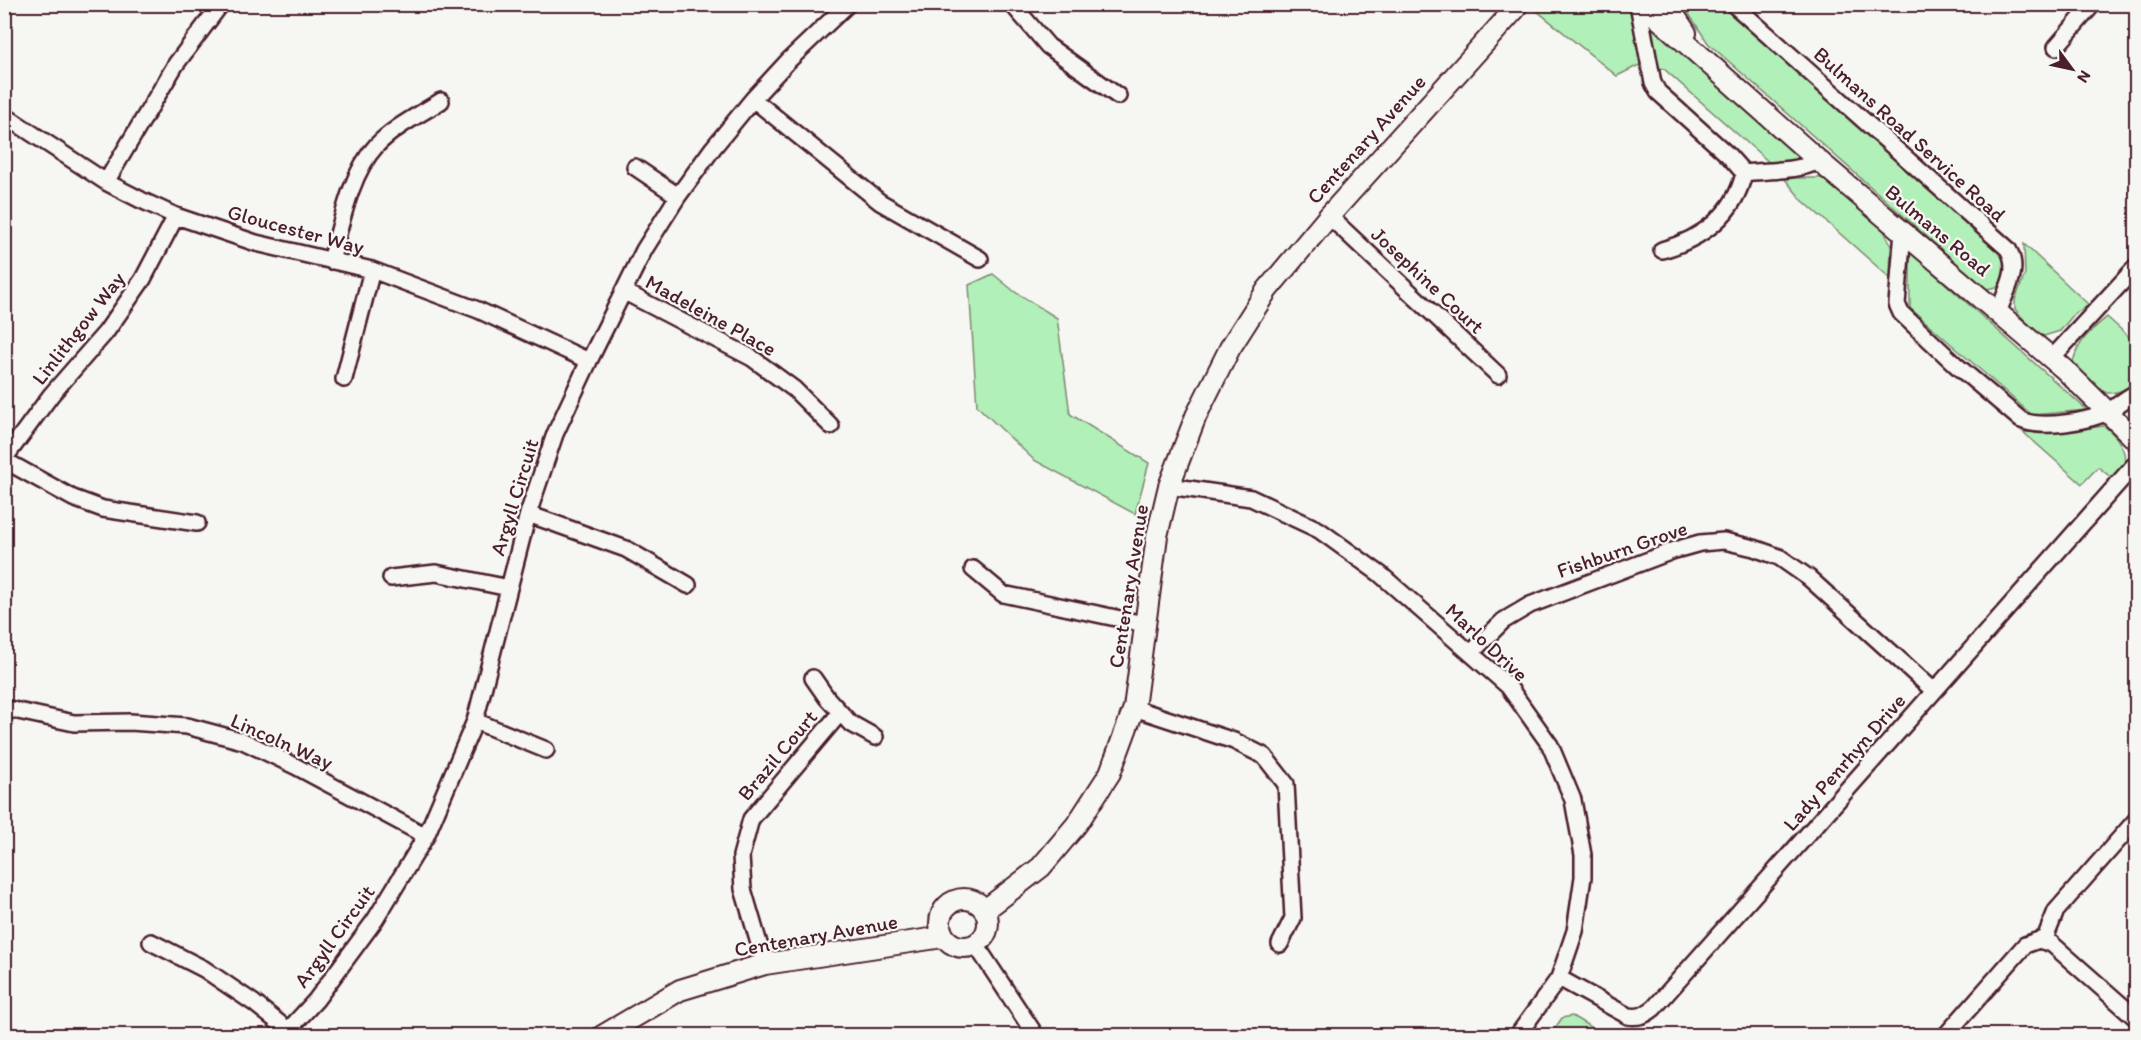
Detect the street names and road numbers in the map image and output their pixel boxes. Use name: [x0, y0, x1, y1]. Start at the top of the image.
street label: Bulmans Road Service Road: [1809, 41, 2012, 227]
street label: Centenary Avenue: [1301, 69, 1431, 209]
street label: Bulmans Road: [1880, 179, 1996, 281]
street label: Gloucester Way: [225, 199, 367, 259]
street label: Josephine Court: [1366, 221, 1490, 339]
street label: Linlithgow Way: [26, 266, 130, 389]
street label: Madeleine Place: [641, 269, 781, 361]
street label: Argyll Circuit: [484, 435, 544, 558]
street label: Centenary Avenue: [1103, 502, 1153, 670]
street label: Fishburn Grove: [1554, 515, 1690, 583]
street label: Marlo Drive: [1441, 597, 1533, 687]
street label: Lady Penrhyn Drive: [1777, 688, 1911, 836]
street label: Brazil Court: [732, 705, 822, 805]
street label: Lincoln Way: [227, 707, 337, 775]
street label: Argyll Circuit: [288, 880, 380, 992]
street label: Centenary Avenue: [732, 908, 900, 962]

